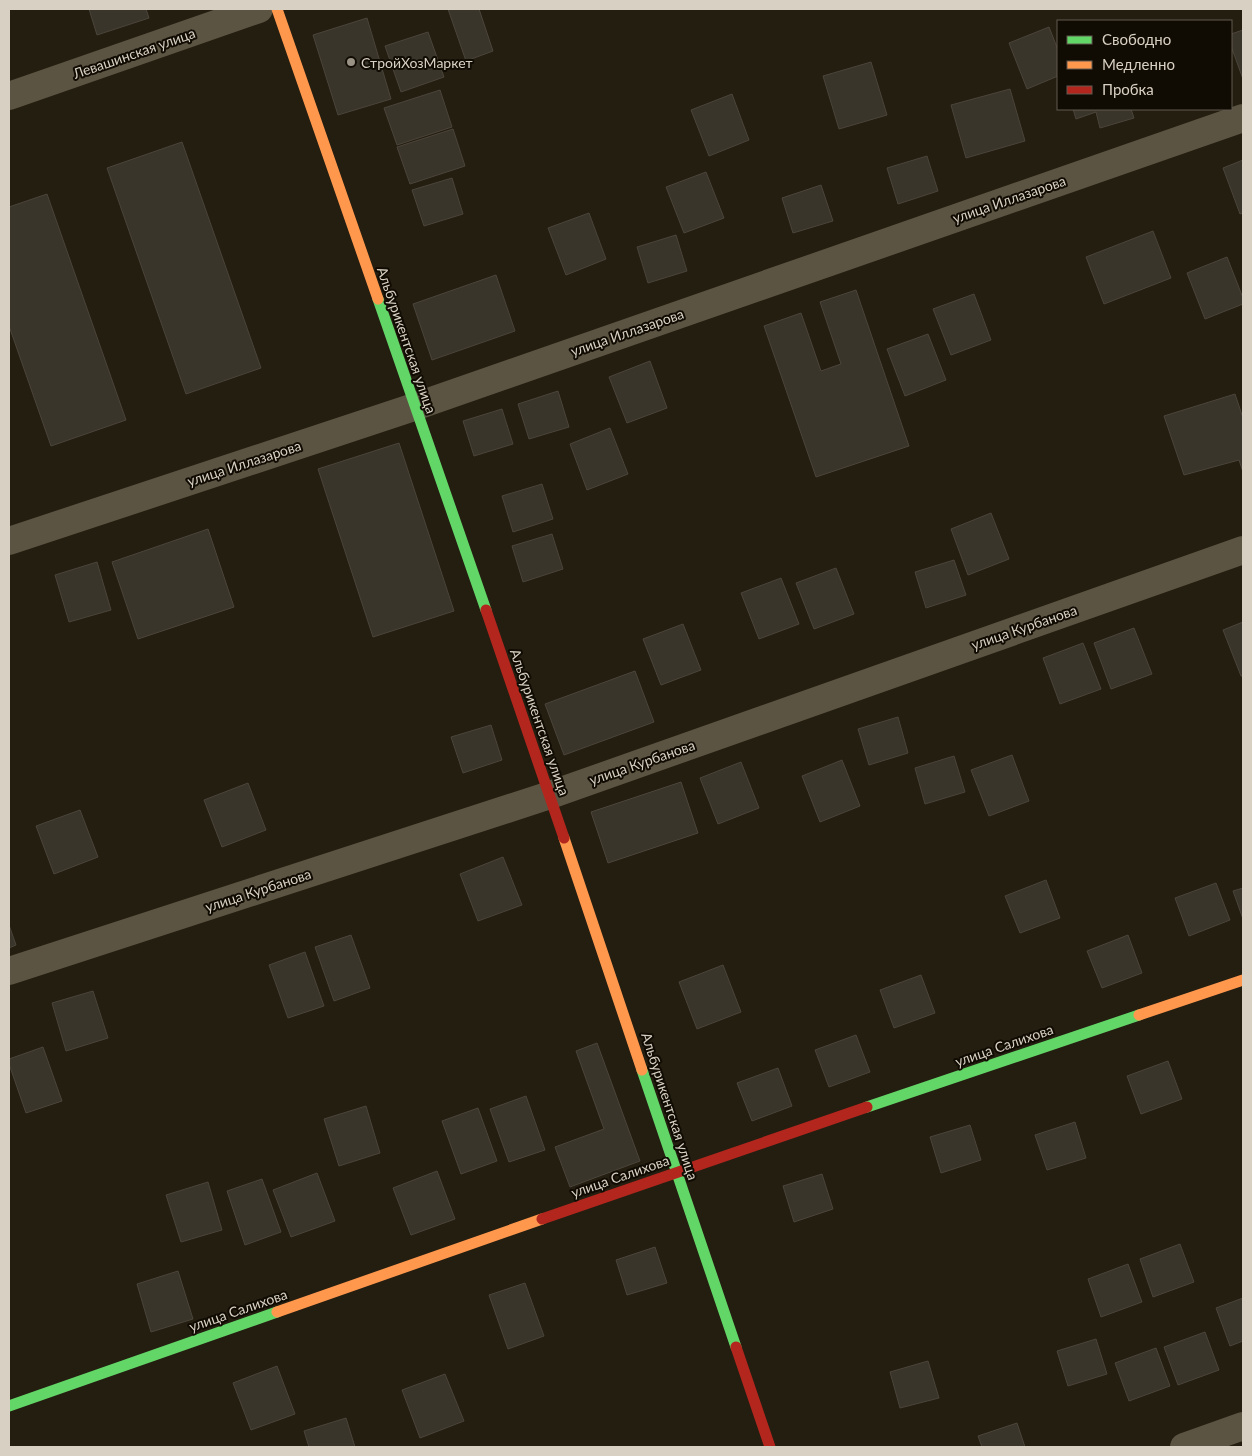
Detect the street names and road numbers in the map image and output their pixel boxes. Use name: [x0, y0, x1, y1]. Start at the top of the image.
street label: Левашинская улица: [70, 24, 197, 82]
street label: улица Иллазарова: [950, 172, 1068, 226]
street label: Альбурикентская улица: [374, 264, 440, 416]
street label: улица Иллазарова: [568, 305, 686, 359]
street label: улица Иллазарова: [185, 437, 303, 489]
street label: улица Курбанова: [969, 601, 1079, 653]
street label: Альбурикентская улица: [507, 646, 573, 798]
street label: улица Курбанова: [587, 736, 697, 788]
street label: улица Курбанова: [203, 865, 313, 915]
street label: улица Салихова: [953, 1020, 1055, 1070]
street label: Альбурикентская улица: [638, 1030, 702, 1182]
street label: улица Салихова: [569, 1151, 671, 1201]
street label: улица Салихова: [187, 1285, 289, 1335]

